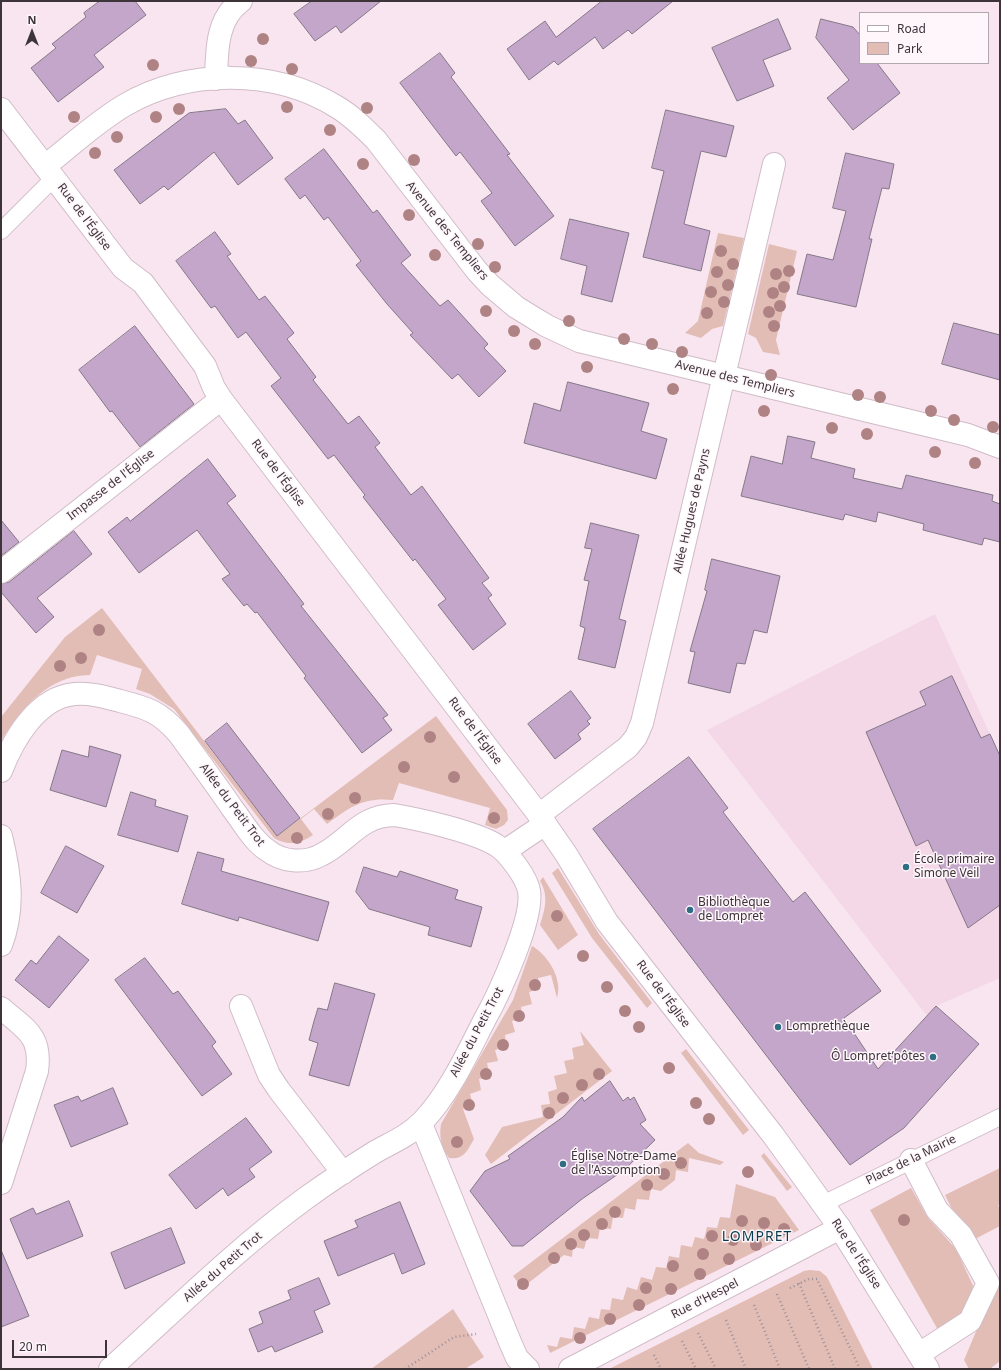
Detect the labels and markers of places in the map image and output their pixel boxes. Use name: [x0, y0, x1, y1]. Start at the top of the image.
place label: École primaire Simone Veil: [914, 853, 995, 881]
marker: École primaire Simone Veil: [901, 862, 911, 872]
place label: Bibliothèque de Lompret: [698, 896, 770, 924]
marker: Bibliothèque de Lompret: [685, 905, 695, 915]
place label: Lomprethèque: [786, 1020, 870, 1034]
marker: Lomprethèque: [773, 1022, 783, 1032]
place label: Ô Lompret’pôtes: [831, 1050, 925, 1064]
marker: Ô Lompret’pôtes: [928, 1052, 938, 1062]
place label: Église Notre-Dame de l'Assomption: [571, 1150, 676, 1178]
marker: Église Notre-Dame de l'Assomption: [558, 1159, 568, 1169]

